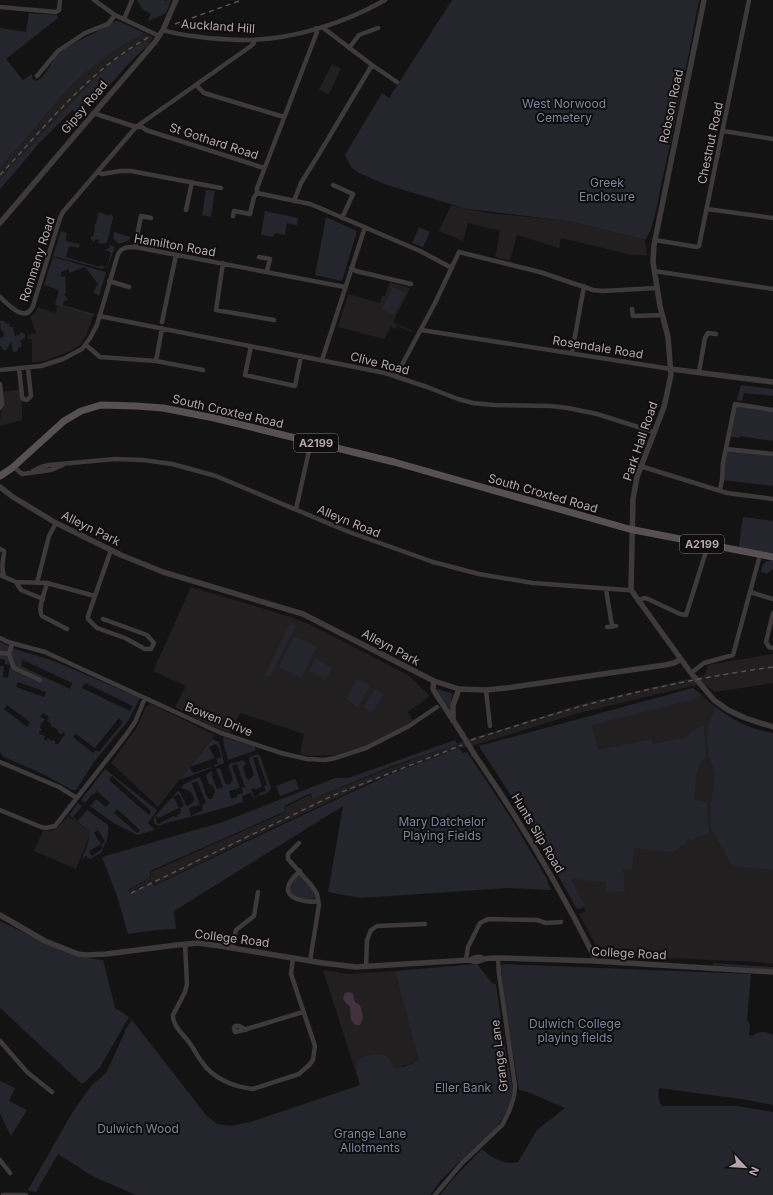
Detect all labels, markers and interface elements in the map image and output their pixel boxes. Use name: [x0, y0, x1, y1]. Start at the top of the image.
street label: Auckland Hill: [181, 16, 255, 36]
street label: Robson Road: [656, 68, 686, 144]
street label: Gipsy Road: [57, 77, 111, 137]
park label: West Norwood Cemetery: [522, 96, 606, 125]
street label: Chestnut Road: [694, 101, 726, 185]
street label: St Gothard Road: [168, 120, 260, 162]
park label: Greek Enclosure: [579, 175, 635, 204]
street label: Rommany Road: [16, 215, 58, 303]
street label: Hamilton Road: [133, 230, 217, 260]
street label: Rosendale Road: [552, 332, 644, 362]
street label: Clive Road: [349, 348, 411, 378]
street label: South Croxted Road: [171, 391, 285, 431]
street label: Park Hall Road: [619, 399, 661, 483]
road number: A2199: [294, 434, 338, 452]
street label: South Croxted Road: [486, 470, 600, 516]
street label: Alleyn Road: [315, 501, 383, 541]
street label: Alleyn Park: [59, 507, 123, 549]
road number: A2199: [680, 535, 724, 553]
street label: Alleyn Park: [359, 625, 423, 669]
street label: Bowen Drive: [183, 699, 255, 739]
street label: Hunts Slip Road: [508, 791, 568, 875]
park label: Mary Datchelor Playing Fields: [398, 814, 486, 843]
street label: College Road: [194, 926, 270, 950]
street label: College Road: [591, 944, 667, 962]
park label: Dulwich College playing fields: [529, 1016, 621, 1045]
street label: Grange Lane: [487, 1019, 511, 1093]
park label: Eller Bank: [435, 1080, 492, 1095]
park label: Dulwich Wood: [97, 1121, 179, 1136]
park label: Grange Lane Allotments: [334, 1126, 406, 1155]
north arrow: [725, 1147, 765, 1187]
text: N: [746, 1164, 762, 1178]

